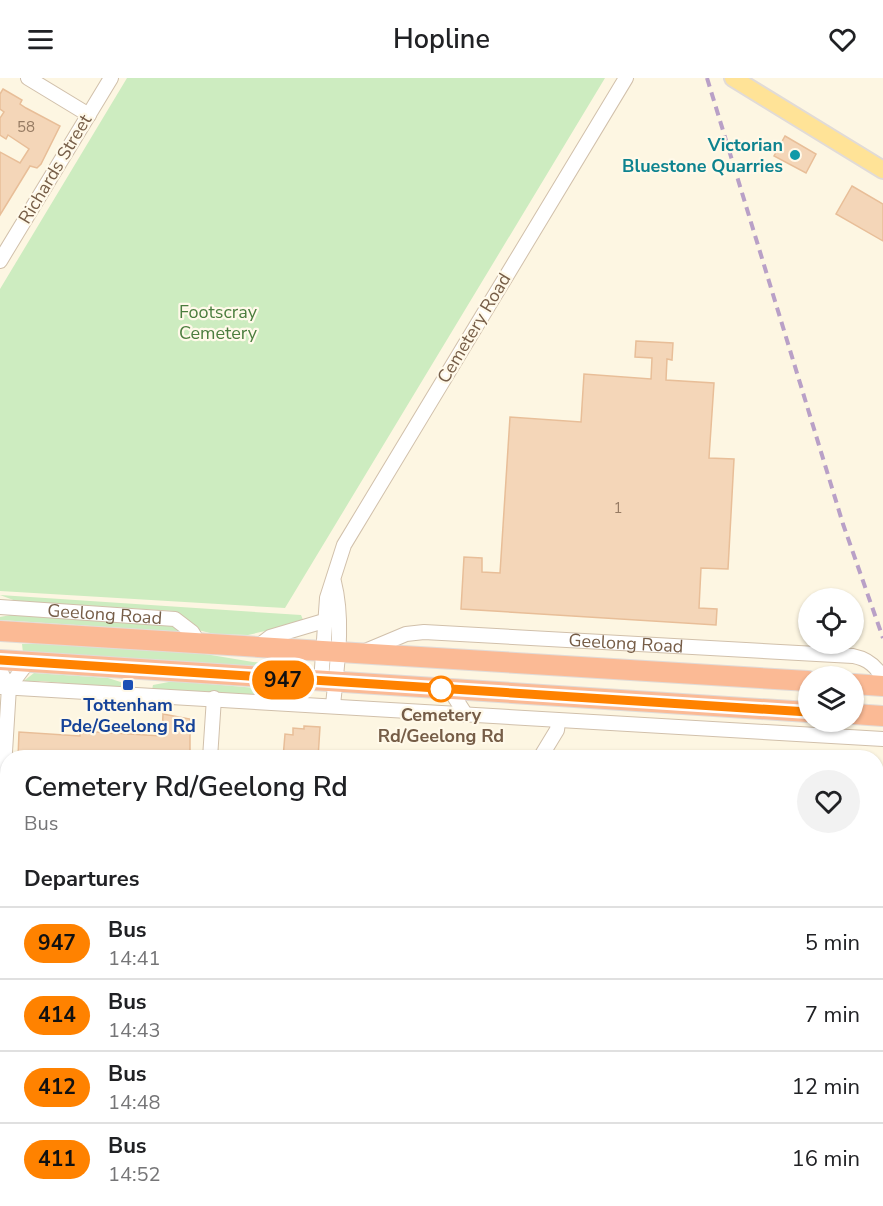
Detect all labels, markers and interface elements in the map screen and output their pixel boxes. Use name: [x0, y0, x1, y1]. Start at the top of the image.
text: Hopline: [393, 21, 490, 58]
icon: menu: [24, 23, 57, 56]
icon: heart: [826, 23, 859, 56]
street label: Richards Street: [13, 109, 97, 228]
house number: 58: [17, 117, 35, 137]
place label: Victorian Bluestone Quarries: [622, 133, 783, 178]
marker: Victorian Bluestone Quarries: [788, 148, 802, 162]
street label: Cemetery Road: [432, 268, 516, 388]
park label: Footscray Cemetery: [179, 300, 258, 345]
house number: 1: [613, 498, 623, 518]
map controls: [798, 588, 864, 732]
button: locate: [798, 588, 864, 654]
street label: Geelong Road: [47, 598, 163, 630]
street label: Geelong Road: [568, 628, 684, 658]
line badge: 947: [248, 660, 318, 700]
text: 947: [264, 666, 302, 694]
button: layers: [798, 666, 864, 732]
marker: Cemetery Rd/Geelong Rd: [428, 676, 454, 702]
marker: Tottenham Pde/Geelong Rd: [121, 678, 135, 692]
place label: Tottenham Pde/Geelong Rd: [60, 693, 196, 738]
place label: Cemetery Rd/Geelong Rd: [378, 703, 504, 748]
text: Cemetery Rd/Geelong Rd: [24, 768, 348, 806]
button: heart: [797, 770, 860, 833]
text: Bus: [24, 810, 58, 837]
text: Departures: [24, 864, 139, 894]
text: Bus: [108, 915, 147, 945]
text: 5 min: [805, 928, 860, 958]
text: 947: [38, 929, 76, 957]
text: 14:41: [108, 945, 161, 972]
text: Bus: [108, 987, 147, 1017]
text: 7 min: [805, 1000, 860, 1030]
text: 414: [38, 1001, 76, 1029]
text: 14:43: [108, 1017, 161, 1044]
text: Bus: [108, 1059, 147, 1089]
text: 12 min: [792, 1072, 860, 1102]
text: 412: [38, 1073, 76, 1101]
text: 14:48: [108, 1089, 161, 1116]
text: Bus: [108, 1131, 147, 1161]
text: 16 min: [792, 1144, 860, 1174]
text: 411: [38, 1145, 76, 1173]
text: 14:52: [108, 1161, 161, 1188]

